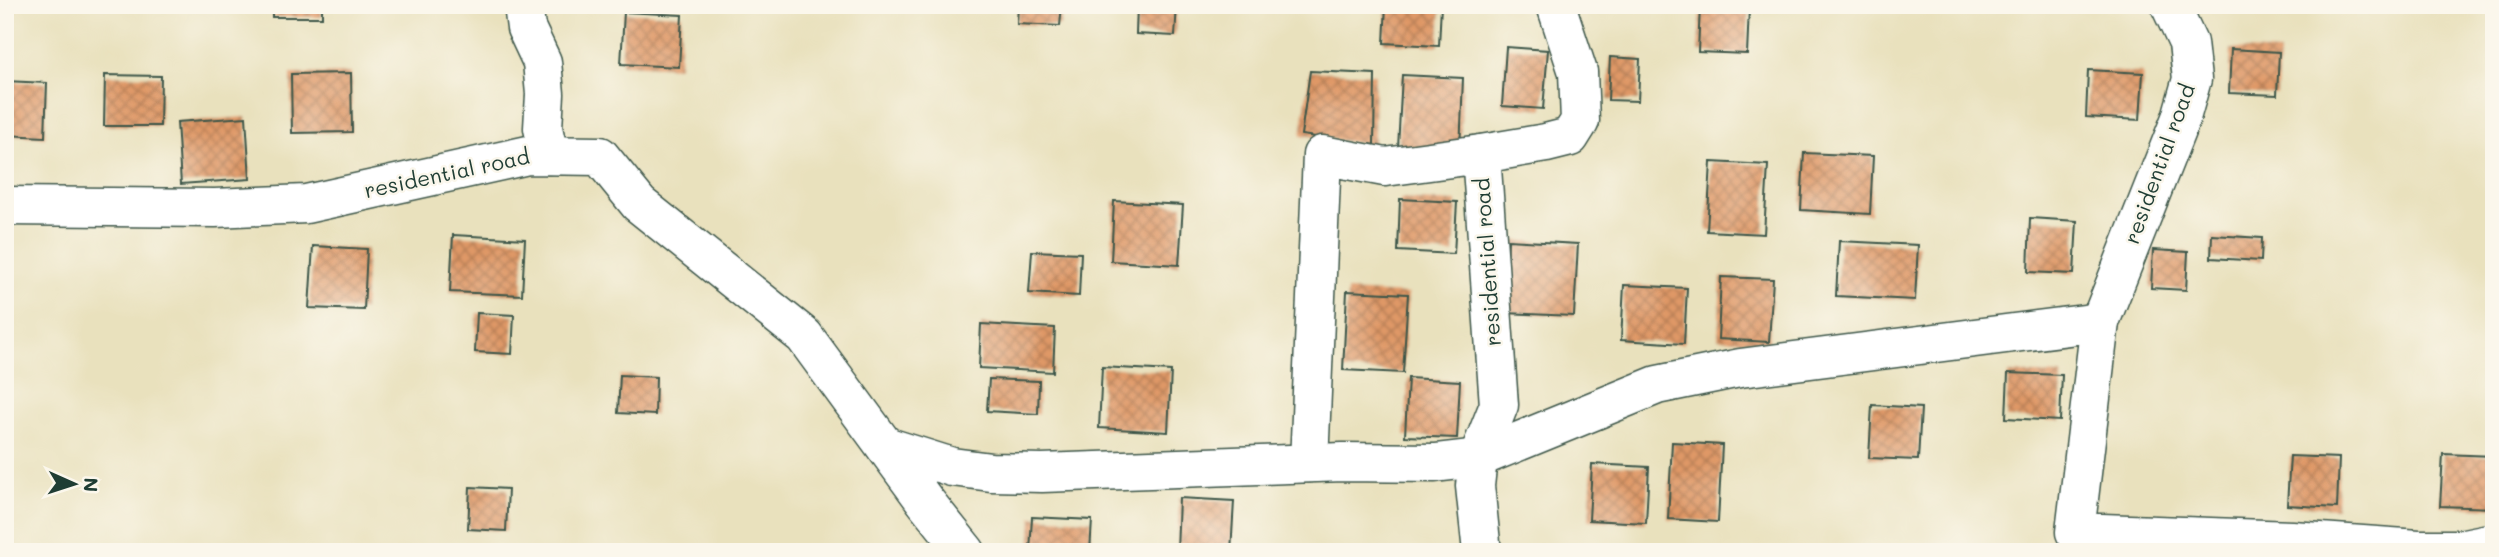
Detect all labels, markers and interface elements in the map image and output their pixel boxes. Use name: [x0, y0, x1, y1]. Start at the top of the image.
street label: residential road: [2117, 80, 2200, 247]
street label: residential road: [362, 142, 532, 203]
street label: residential road: [1467, 177, 1506, 347]
north arrow: [38, 448, 108, 518]
text: N: [79, 477, 104, 493]

